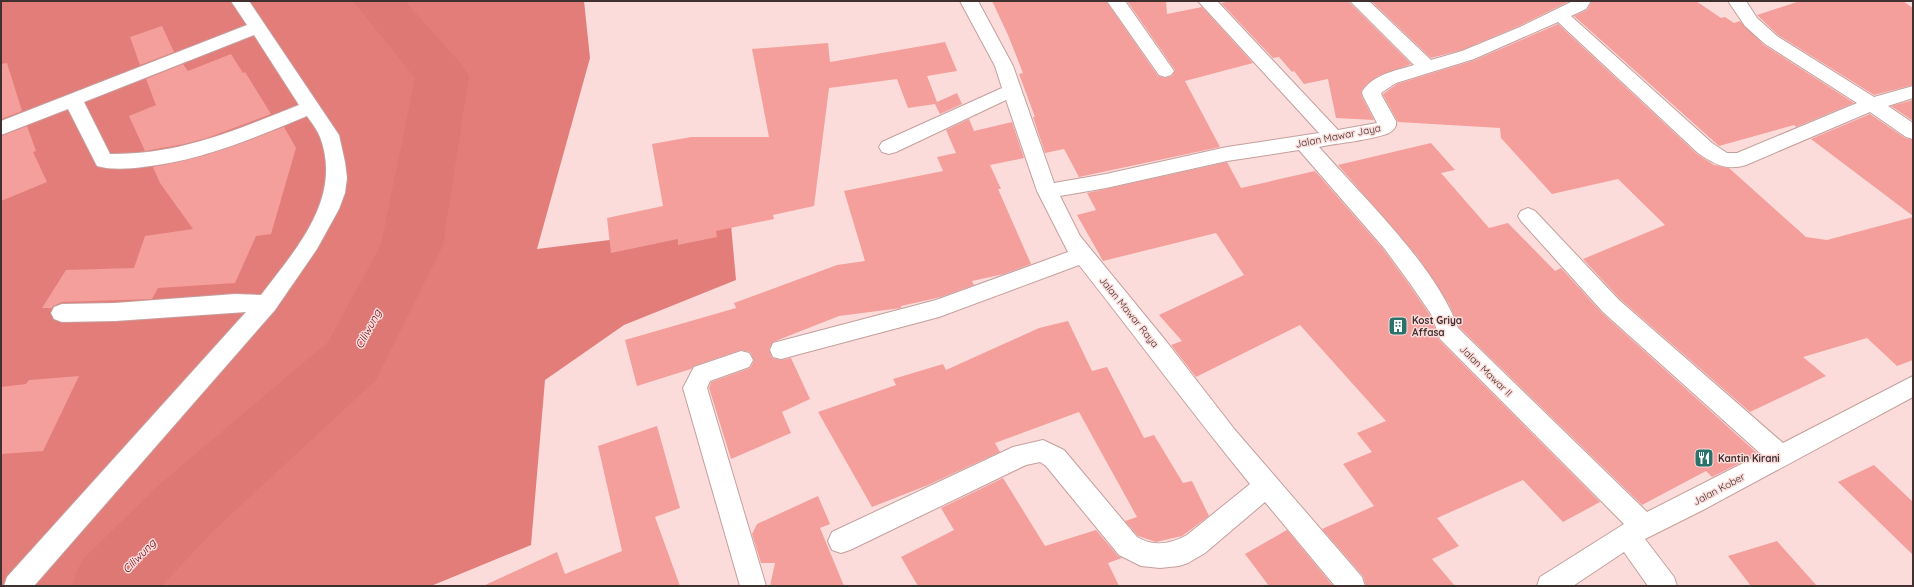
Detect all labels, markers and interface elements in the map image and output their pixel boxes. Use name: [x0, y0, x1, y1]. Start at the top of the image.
street label: Jalan Mawar Jaya: [1294, 121, 1382, 151]
street label: Jalan Mawar Raya: [1096, 274, 1162, 350]
water label: Ciliwung: [352, 306, 385, 351]
place label: Kost Griya Affasa: [1412, 314, 1462, 339]
building icon: Kost Griya Affasa: [1387, 315, 1409, 337]
street label: Jalan Mawar II: [1457, 343, 1515, 399]
restaurant icon: Kantin Kirani: [1693, 447, 1715, 469]
place label: Kantin Kirani: [1718, 452, 1780, 465]
street label: Jalan Kober: [1691, 470, 1747, 508]
water label: Ciliwung: [119, 535, 159, 576]

